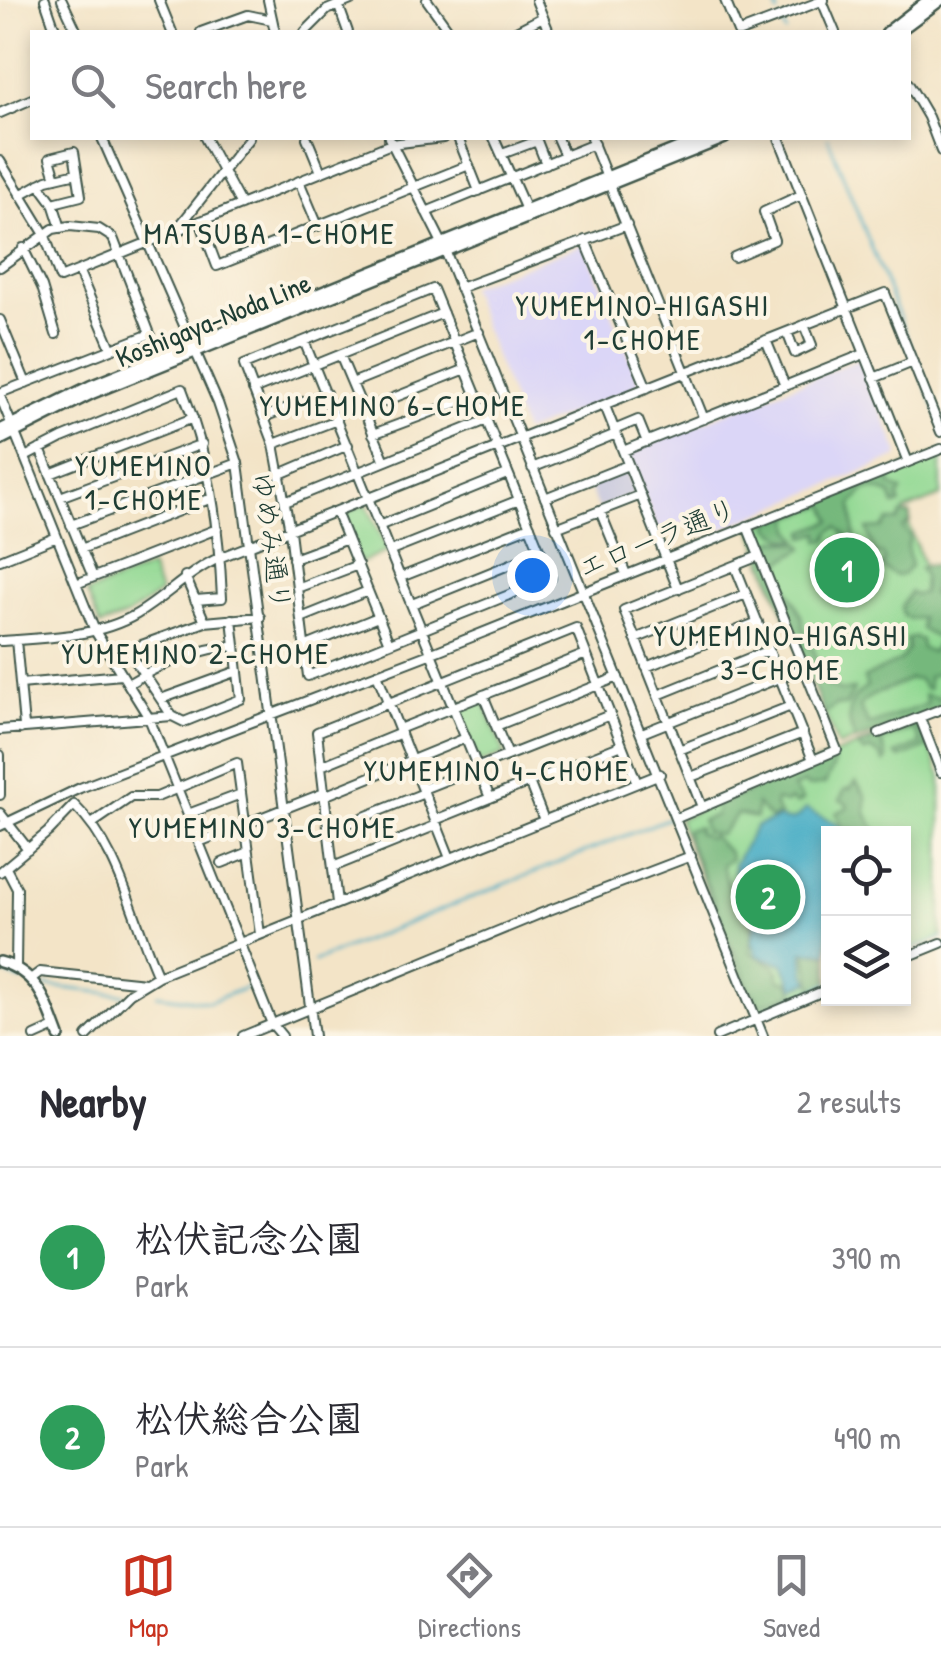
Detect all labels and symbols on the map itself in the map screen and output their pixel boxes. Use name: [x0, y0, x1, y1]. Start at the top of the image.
district label: MATSUBA 1-CHOME: [144, 213, 396, 253]
street label: Koshigaya-Noda Line: [110, 264, 316, 376]
district label: YUMEMINO-HIGASHI 1-CHOME: [515, 285, 771, 359]
district label: YUMEMINO 6-CHOME: [259, 385, 527, 425]
district label: YUMEMINO 1-CHOME: [75, 445, 213, 519]
street label: ゆめみ通り: [243, 469, 301, 613]
street label: エローラ通り: [572, 489, 742, 587]
pin: 1: [814, 532, 880, 608]
your location: [507, 550, 558, 601]
district label: YUMEMINO-HIGASHI 3-CHOME: [653, 615, 909, 689]
district label: YUMEMINO 2-CHOME: [61, 633, 331, 673]
district label: YUMEMINO 4-CHOME: [364, 750, 630, 790]
district label: YUMEMINO 3-CHOME: [128, 807, 398, 847]
pin: 2: [736, 860, 800, 934]

